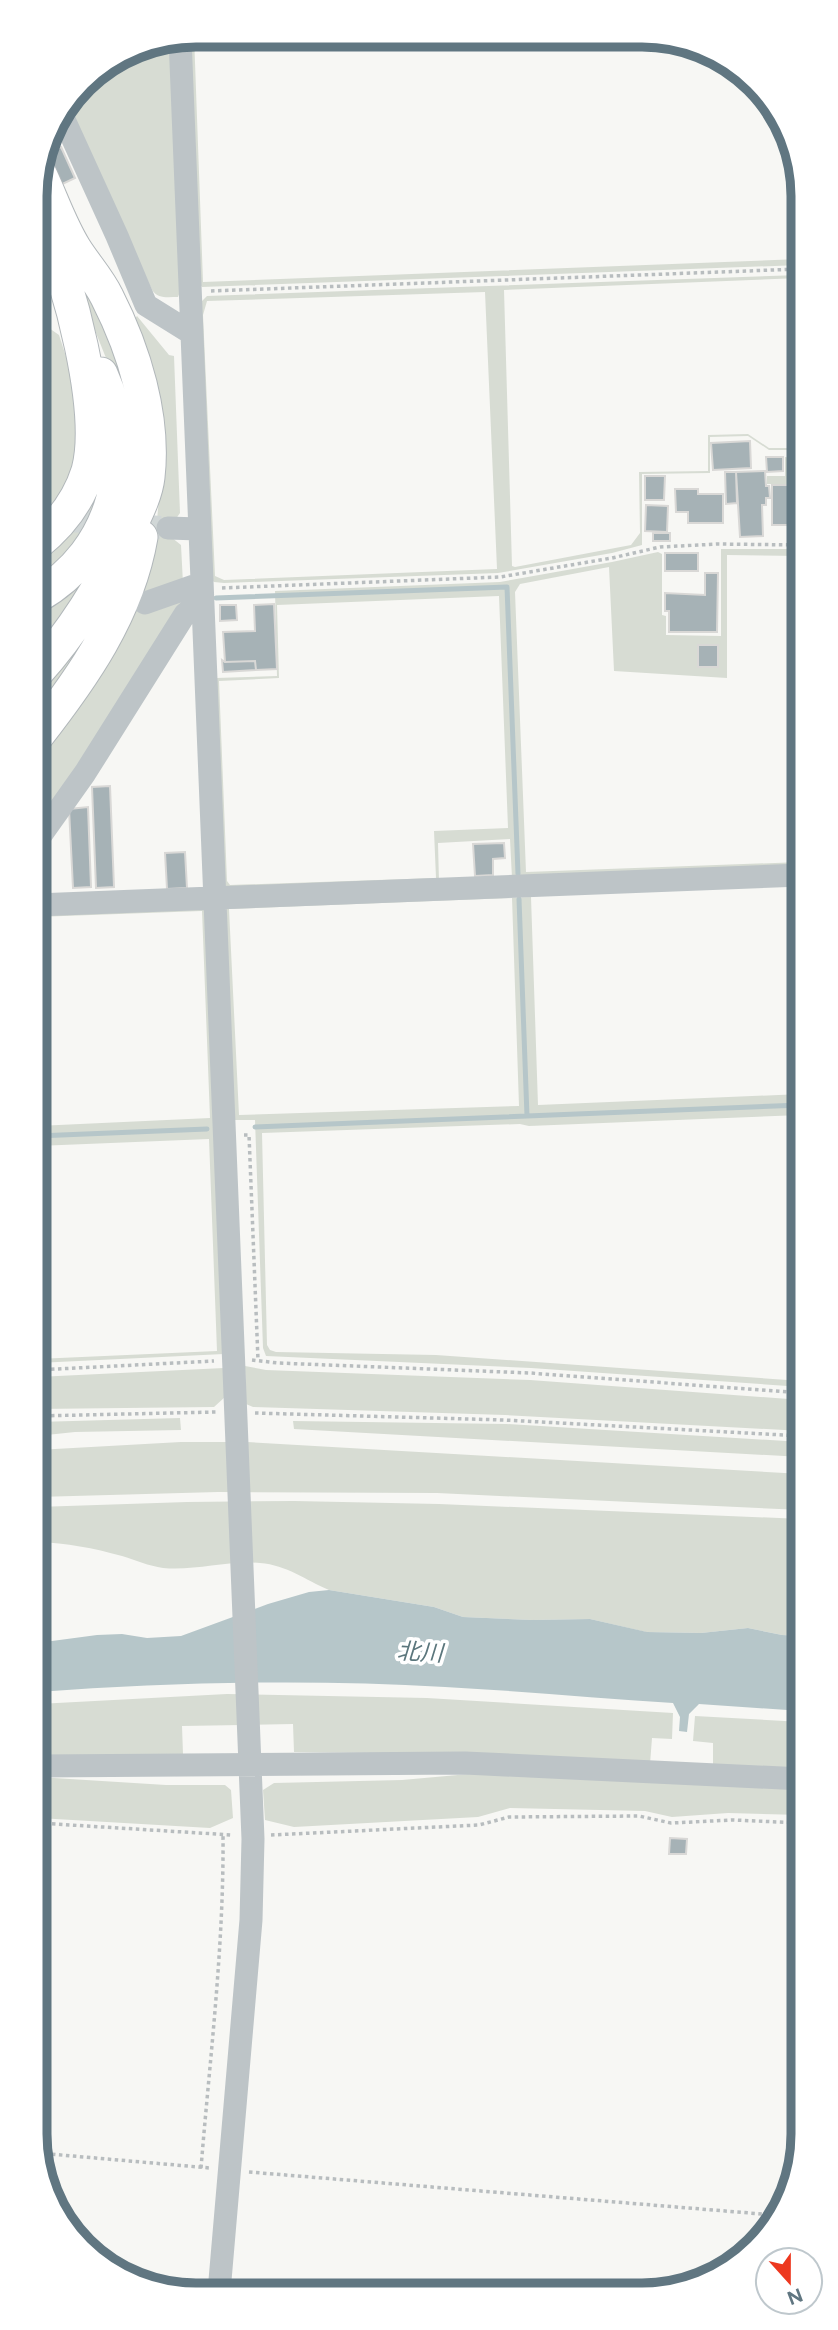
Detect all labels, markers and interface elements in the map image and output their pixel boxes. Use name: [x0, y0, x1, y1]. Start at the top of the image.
water label: 北川: [396, 1637, 447, 1667]
north arrow: [754, 2246, 824, 2316]
text: N: [784, 2283, 806, 2310]

